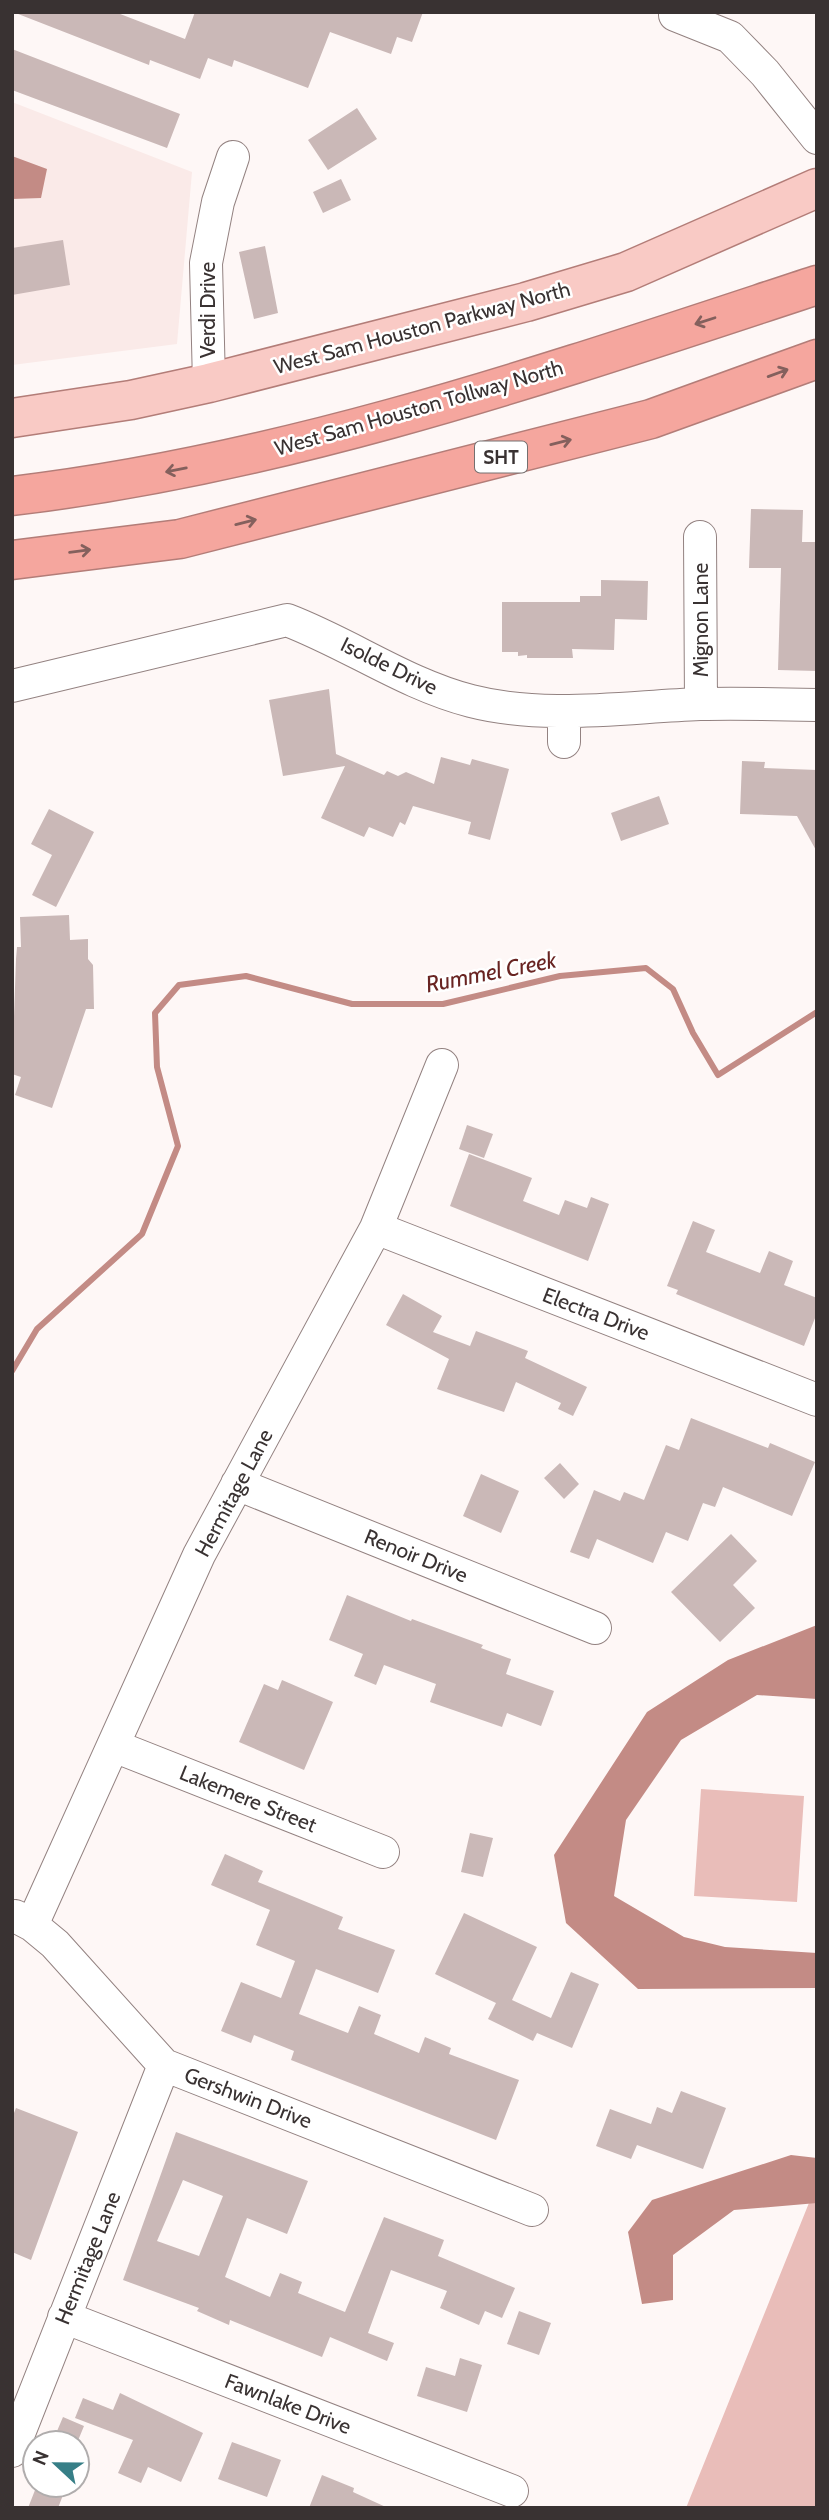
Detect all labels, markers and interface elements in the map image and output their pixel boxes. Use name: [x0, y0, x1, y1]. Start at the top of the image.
street label: Verdi Drive: [195, 261, 220, 358]
street label: West Sam Houston Parkway North: [271, 276, 573, 379]
one-way arrow: [695, 316, 717, 328]
street label: West Sam Houston Tollway North: [272, 354, 566, 461]
one-way arrow: [767, 366, 789, 378]
one-way arrow: [550, 435, 572, 448]
road number: SHT: [475, 442, 527, 472]
one-way arrow: [165, 464, 188, 477]
one-way arrow: [234, 515, 257, 528]
one-way arrow: [68, 545, 91, 558]
street label: Mignon Lane: [688, 562, 713, 677]
street label: Isolde Drive: [337, 631, 442, 700]
water label: Rummel Creek: [423, 945, 560, 998]
street label: Electra Drive: [539, 1282, 653, 1345]
street label: Hermitage Lane: [189, 1424, 278, 1561]
street label: Renoir Drive: [361, 1523, 472, 1588]
street label: Lakemere Street: [176, 1760, 320, 1837]
street label: Gershwin Drive: [181, 2062, 316, 2133]
street label: Hermitage Lane: [50, 2188, 126, 2328]
street label: Fawnlake Drive: [222, 2368, 355, 2439]
north arrow: [21, 2429, 91, 2499]
text: N: [28, 2447, 54, 2468]

